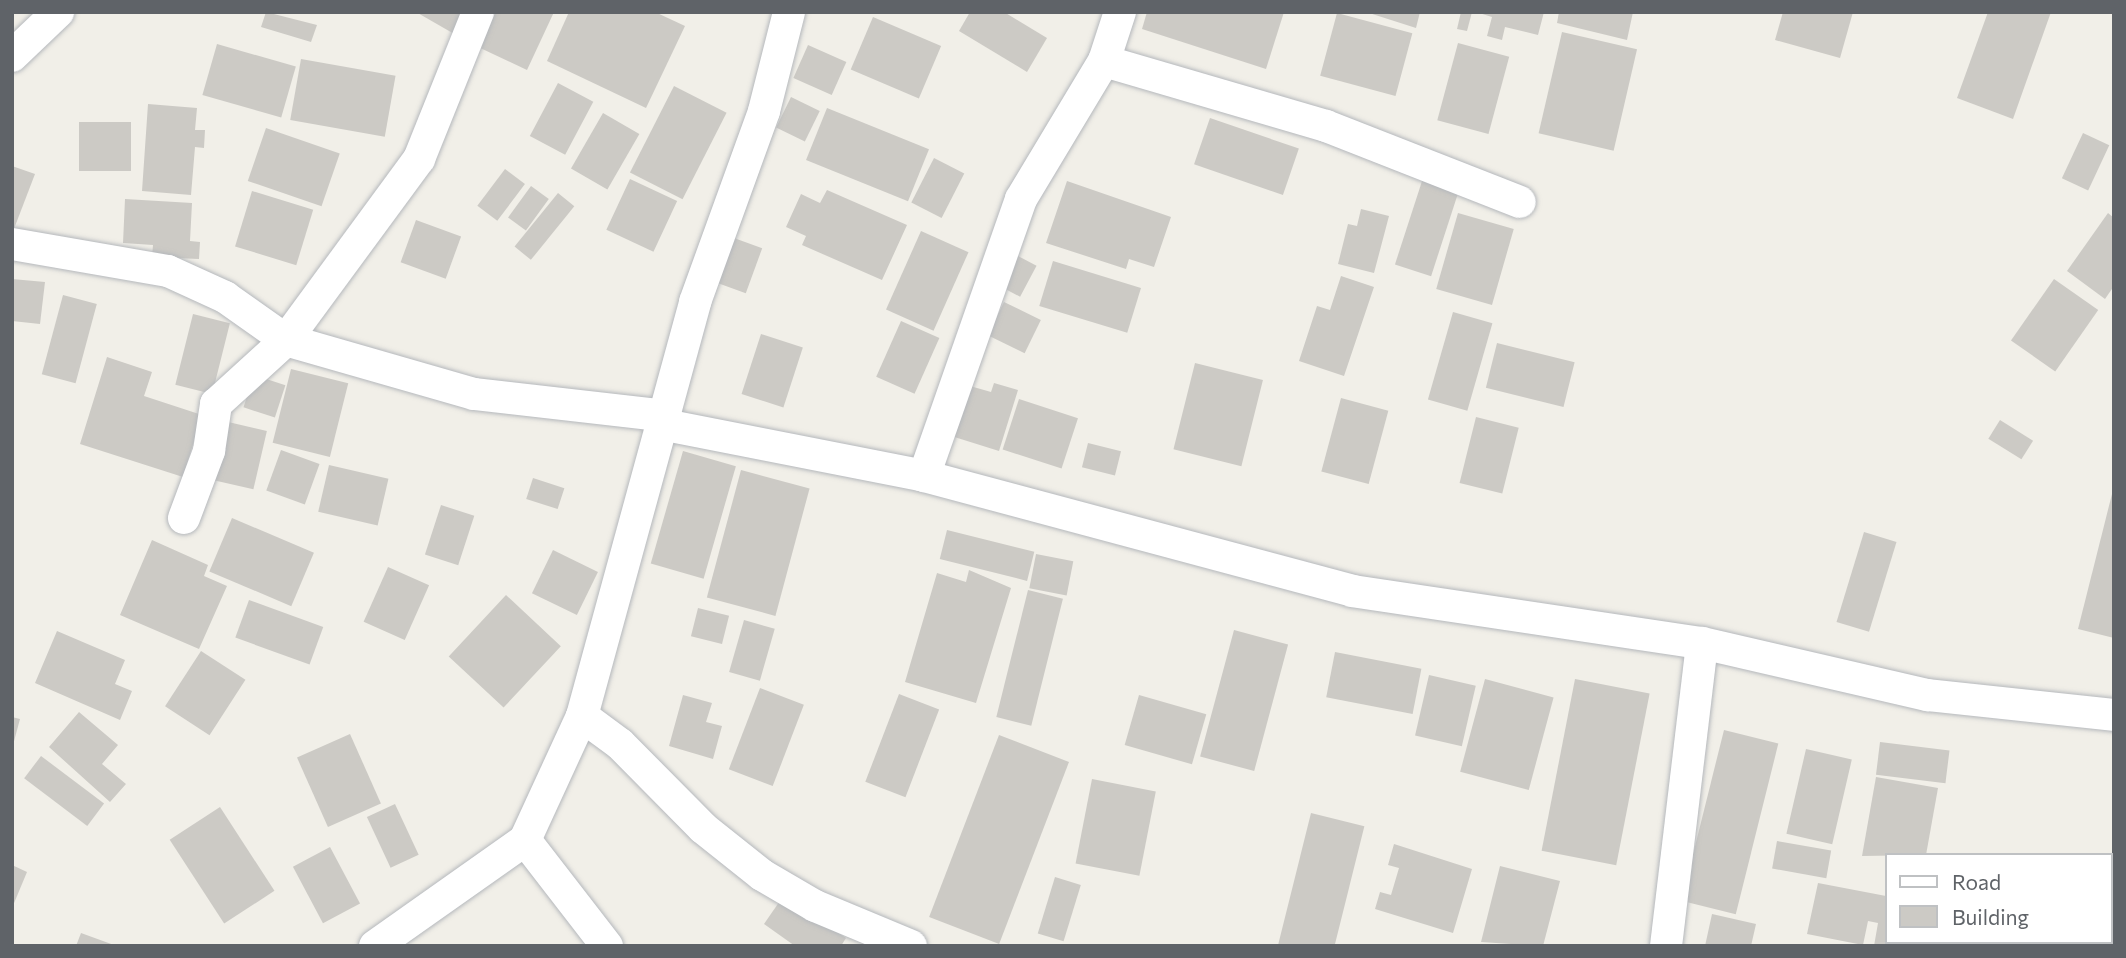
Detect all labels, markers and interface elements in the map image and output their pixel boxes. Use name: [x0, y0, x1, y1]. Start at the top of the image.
legend: [1884, 853, 2112, 944]
text: Road: [1952, 869, 2001, 894]
text: Building: [1952, 904, 2029, 929]

